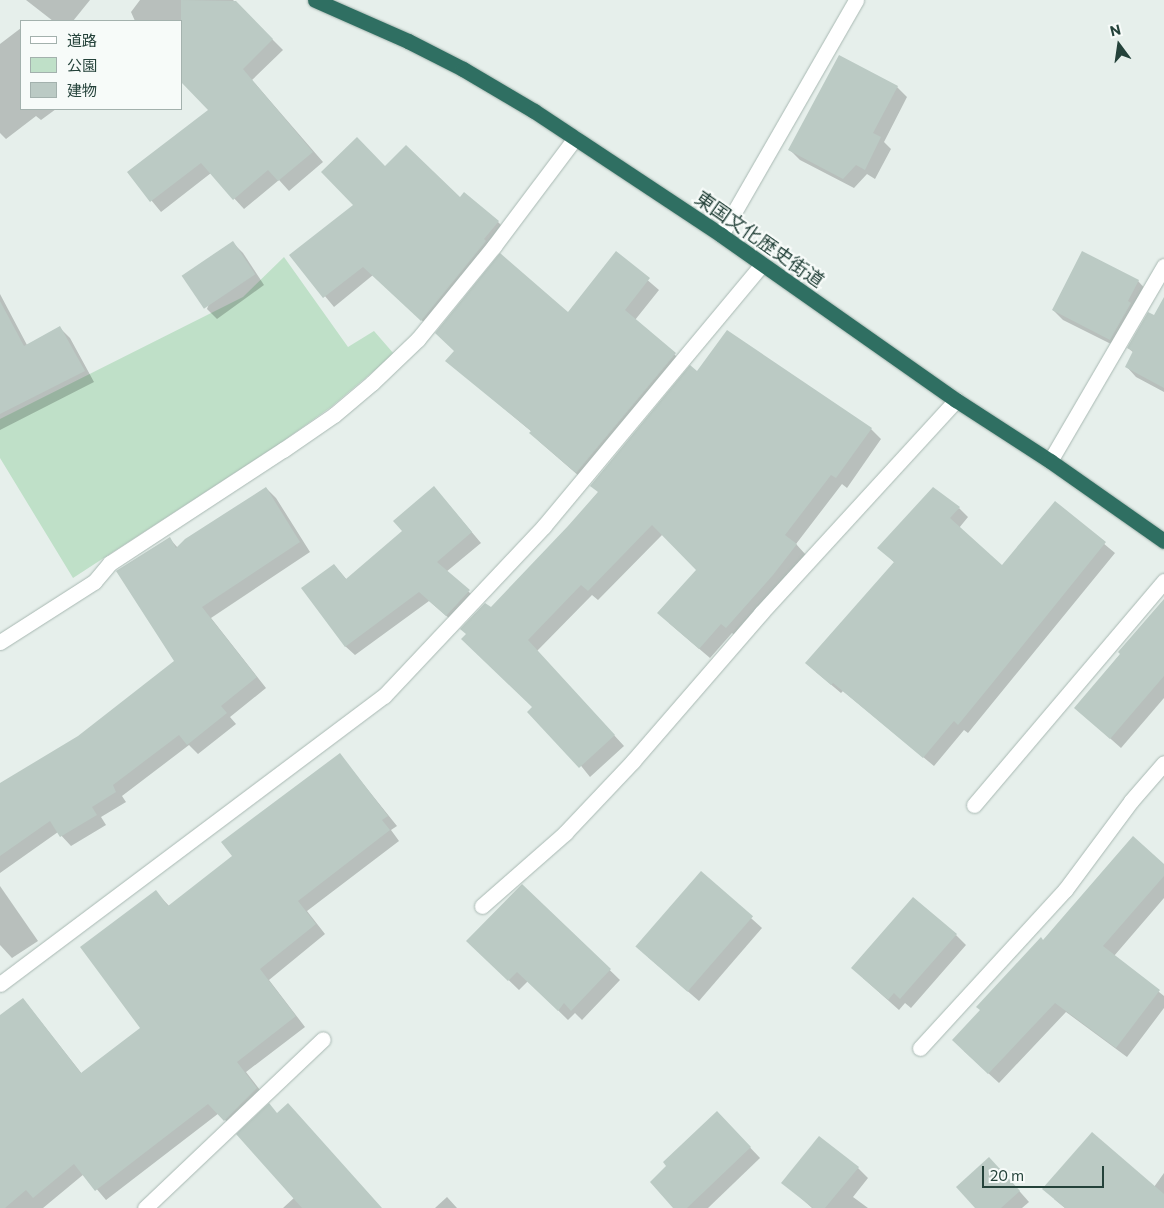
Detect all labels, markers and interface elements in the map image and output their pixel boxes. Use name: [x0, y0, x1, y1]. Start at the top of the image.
legend: [20, 20, 182, 110]
north arrow: [1094, 20, 1144, 70]
text: N: [1108, 20, 1122, 39]
text: 道路: [67, 31, 97, 49]
text: 公園: [67, 56, 97, 74]
text: 建物: [67, 81, 97, 99]
street label: 東国文化歴史街道: [691, 186, 829, 292]
scale bar: [984, 1156, 1106, 1188]
text: 20 m: [990, 1166, 1024, 1184]

